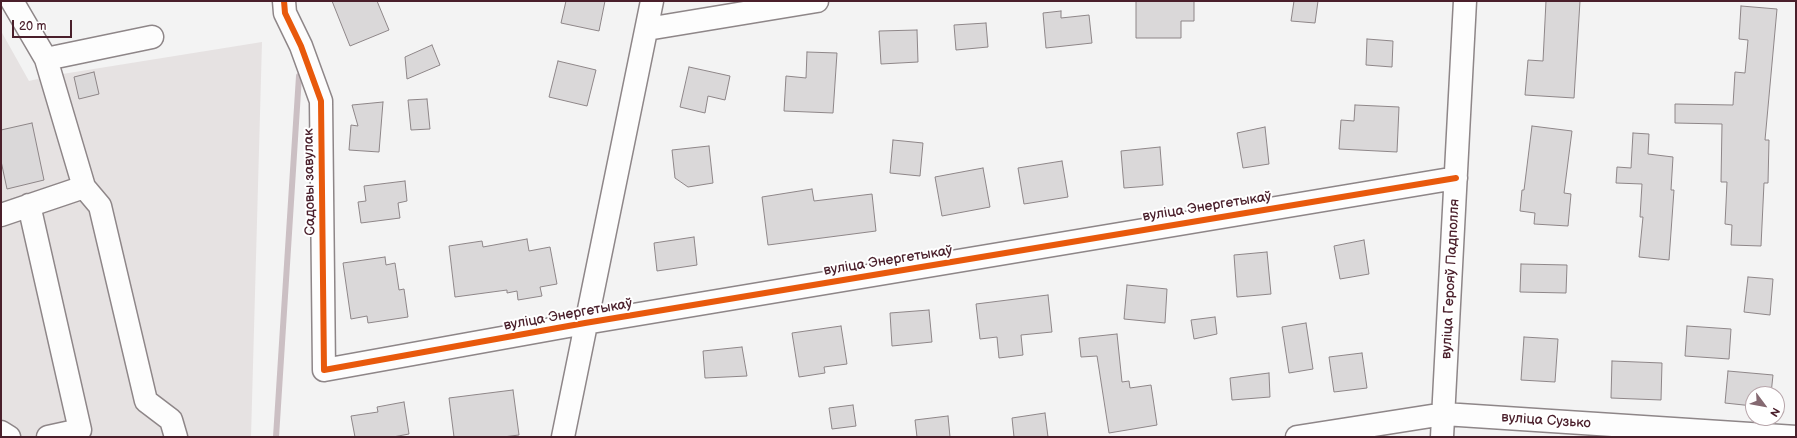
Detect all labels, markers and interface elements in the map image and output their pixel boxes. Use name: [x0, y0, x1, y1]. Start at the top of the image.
scale bar: [14, 12, 74, 38]
text: 20 m: [19, 19, 46, 34]
street label: Садовы завулак: [301, 128, 319, 236]
street label: вуліца Энергетыкаў: [1141, 189, 1273, 225]
street label: вуліца Герояў Падполля: [1438, 198, 1464, 360]
street label: вуліца Энергетыкаў: [822, 243, 954, 279]
street label: вуліца Энергетыкаў: [502, 295, 634, 335]
north arrow: [1745, 386, 1785, 426]
text: N: [1767, 405, 1782, 419]
street label: вуліца Сузько: [1501, 409, 1591, 433]

